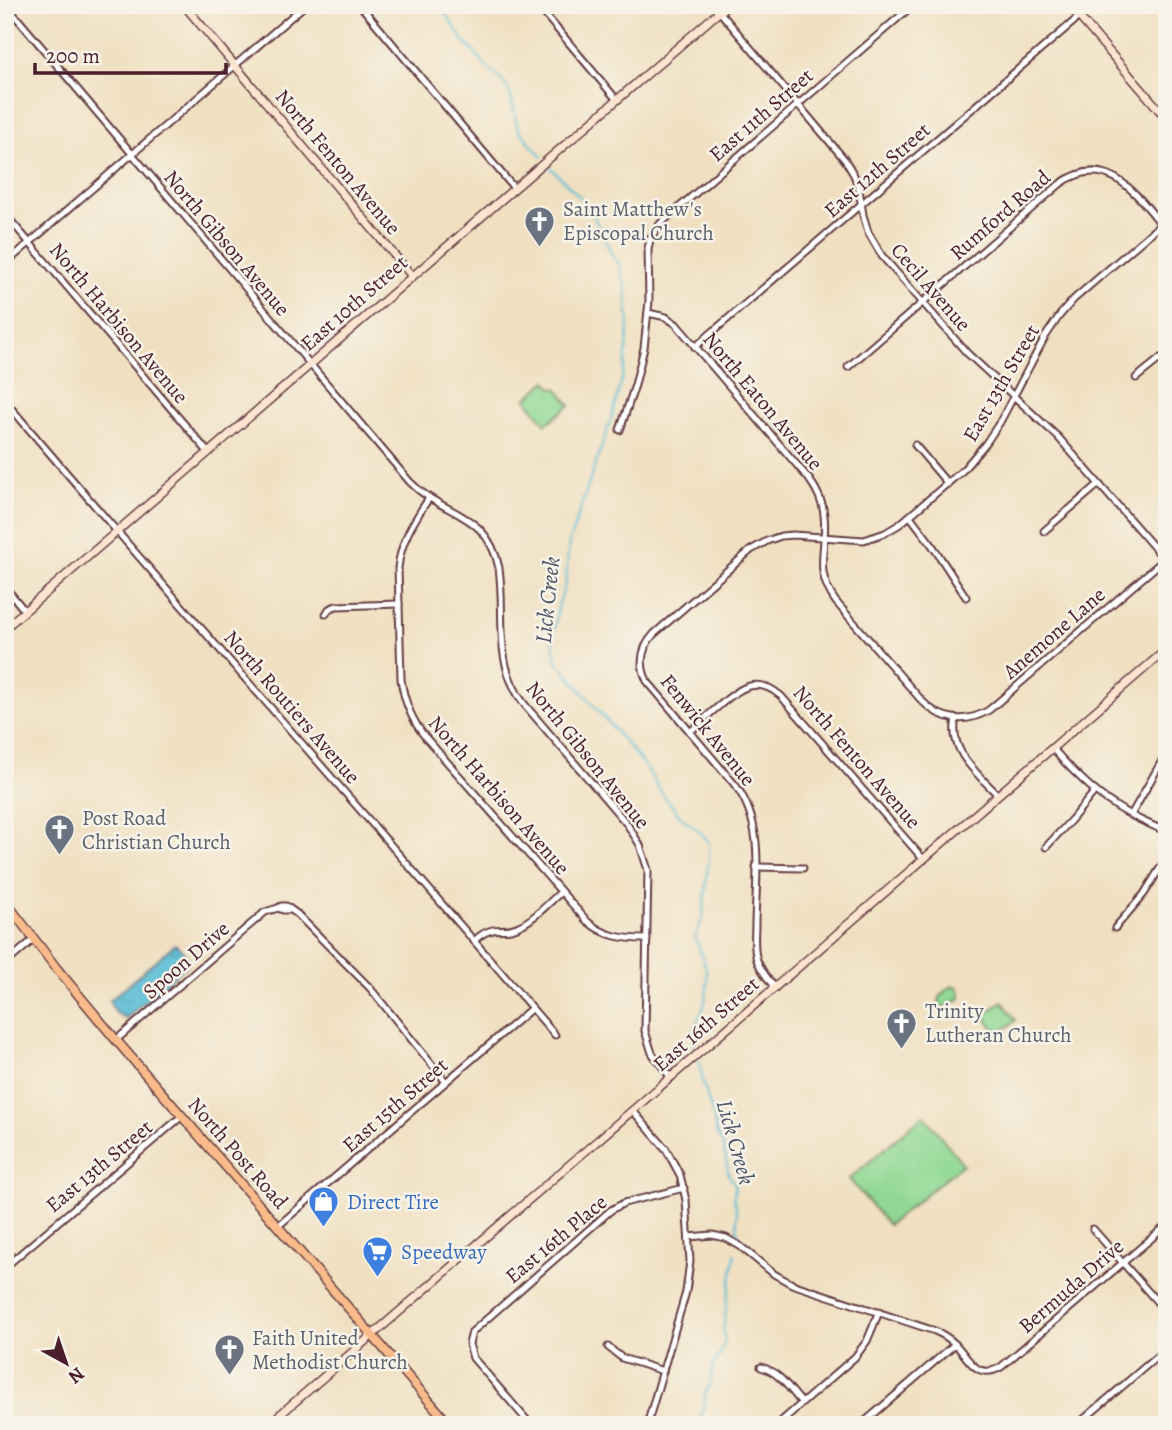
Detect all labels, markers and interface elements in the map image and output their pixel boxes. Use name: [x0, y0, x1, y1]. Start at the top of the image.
scale bar: [35, 32, 226, 76]
text: 200 m: [46, 42, 100, 70]
street label: East 11th Street: [703, 62, 819, 168]
street label: North Fenton Avenue: [269, 83, 407, 241]
street label: East 12th Street: [818, 116, 936, 224]
street label: Rumford Road: [944, 163, 1057, 267]
street label: North Gibson Avenue: [158, 164, 296, 322]
place label: Saint Matthew's Episcopal Church: [563, 195, 714, 247]
church icon: Saint Matthew's Episcopal Church: [523, 204, 557, 248]
street label: North Harbison Avenue: [43, 236, 195, 410]
street label: Cecil Avenue: [885, 237, 977, 337]
street label: East 10th Street: [294, 249, 414, 357]
street label: East 13th Street: [956, 319, 1046, 447]
street label: North Eaton Avenue: [697, 326, 829, 476]
water label: Lick Creek: [528, 555, 567, 645]
street label: Anemone Lane: [996, 581, 1111, 686]
street label: North Routiers Avenue: [217, 624, 367, 790]
street label: Fenwick Avenue: [654, 668, 762, 792]
street label: North Gibson Avenue: [520, 675, 656, 835]
street label: North Fenton Avenue: [787, 679, 927, 835]
street label: North Harbison Avenue: [422, 709, 576, 881]
place label: Post Road Christian Church: [82, 804, 231, 856]
church icon: Post Road Christian Church: [42, 813, 76, 857]
street label: Spoon Drive: [137, 915, 235, 1005]
street label: East 16th Street: [647, 970, 765, 1078]
place label: Trinity Lutheran Church: [925, 997, 1072, 1049]
church icon: Trinity Lutheran Church: [885, 1006, 919, 1050]
street label: East 15th Street: [336, 1051, 454, 1159]
street label: North Post Road: [182, 1091, 295, 1215]
water label: Lick Creek: [709, 1096, 762, 1188]
street label: East 13th Street: [40, 1113, 158, 1219]
shop icon: Direct Tire: [307, 1185, 341, 1229]
place label: Direct Tire: [347, 1188, 439, 1216]
street label: East 16th Place: [499, 1188, 613, 1290]
street label: Bermuda Drive: [1012, 1232, 1130, 1340]
supermarket icon: Speedway: [361, 1235, 395, 1279]
place label: Speedway: [401, 1238, 487, 1266]
place label: Faith United Methodist Church: [252, 1324, 408, 1376]
north arrow: [32, 1328, 102, 1398]
church icon: Faith United Methodist Church: [212, 1333, 246, 1377]
text: N: [63, 1361, 90, 1390]

